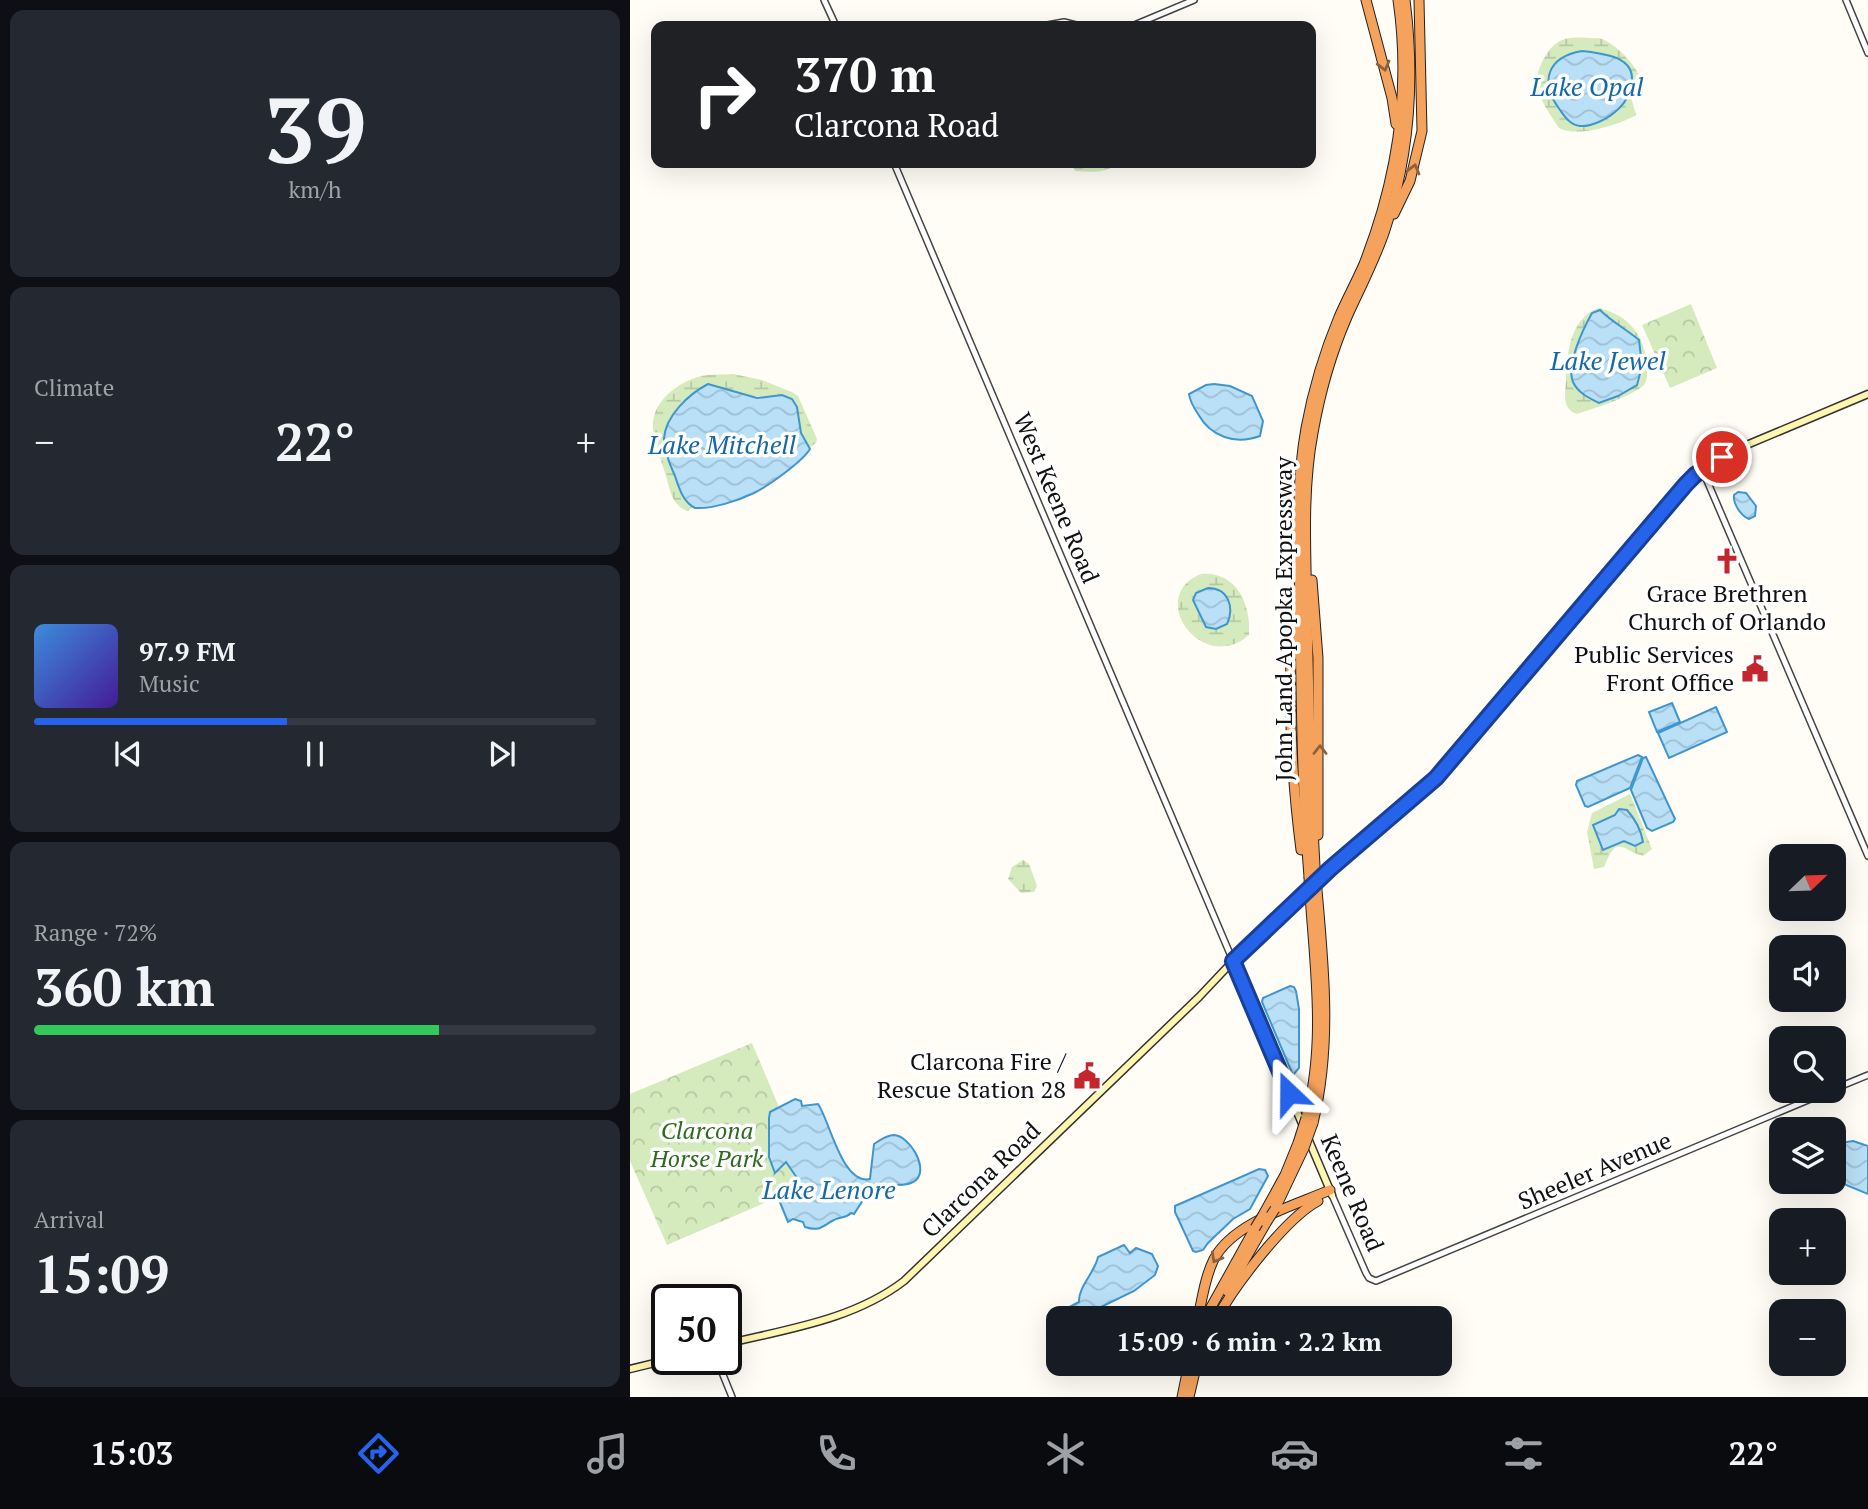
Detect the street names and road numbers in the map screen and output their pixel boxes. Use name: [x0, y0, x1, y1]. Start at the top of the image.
street label: West Keene Road: [1007, 407, 1107, 588]
street label: John Land Apopka Expressway: [1267, 456, 1299, 781]
street label: Clarcona Road: [914, 1114, 1047, 1244]
street label: Sheeler Avenue: [1513, 1123, 1676, 1217]
street label: Keene Road: [1314, 1129, 1392, 1256]

